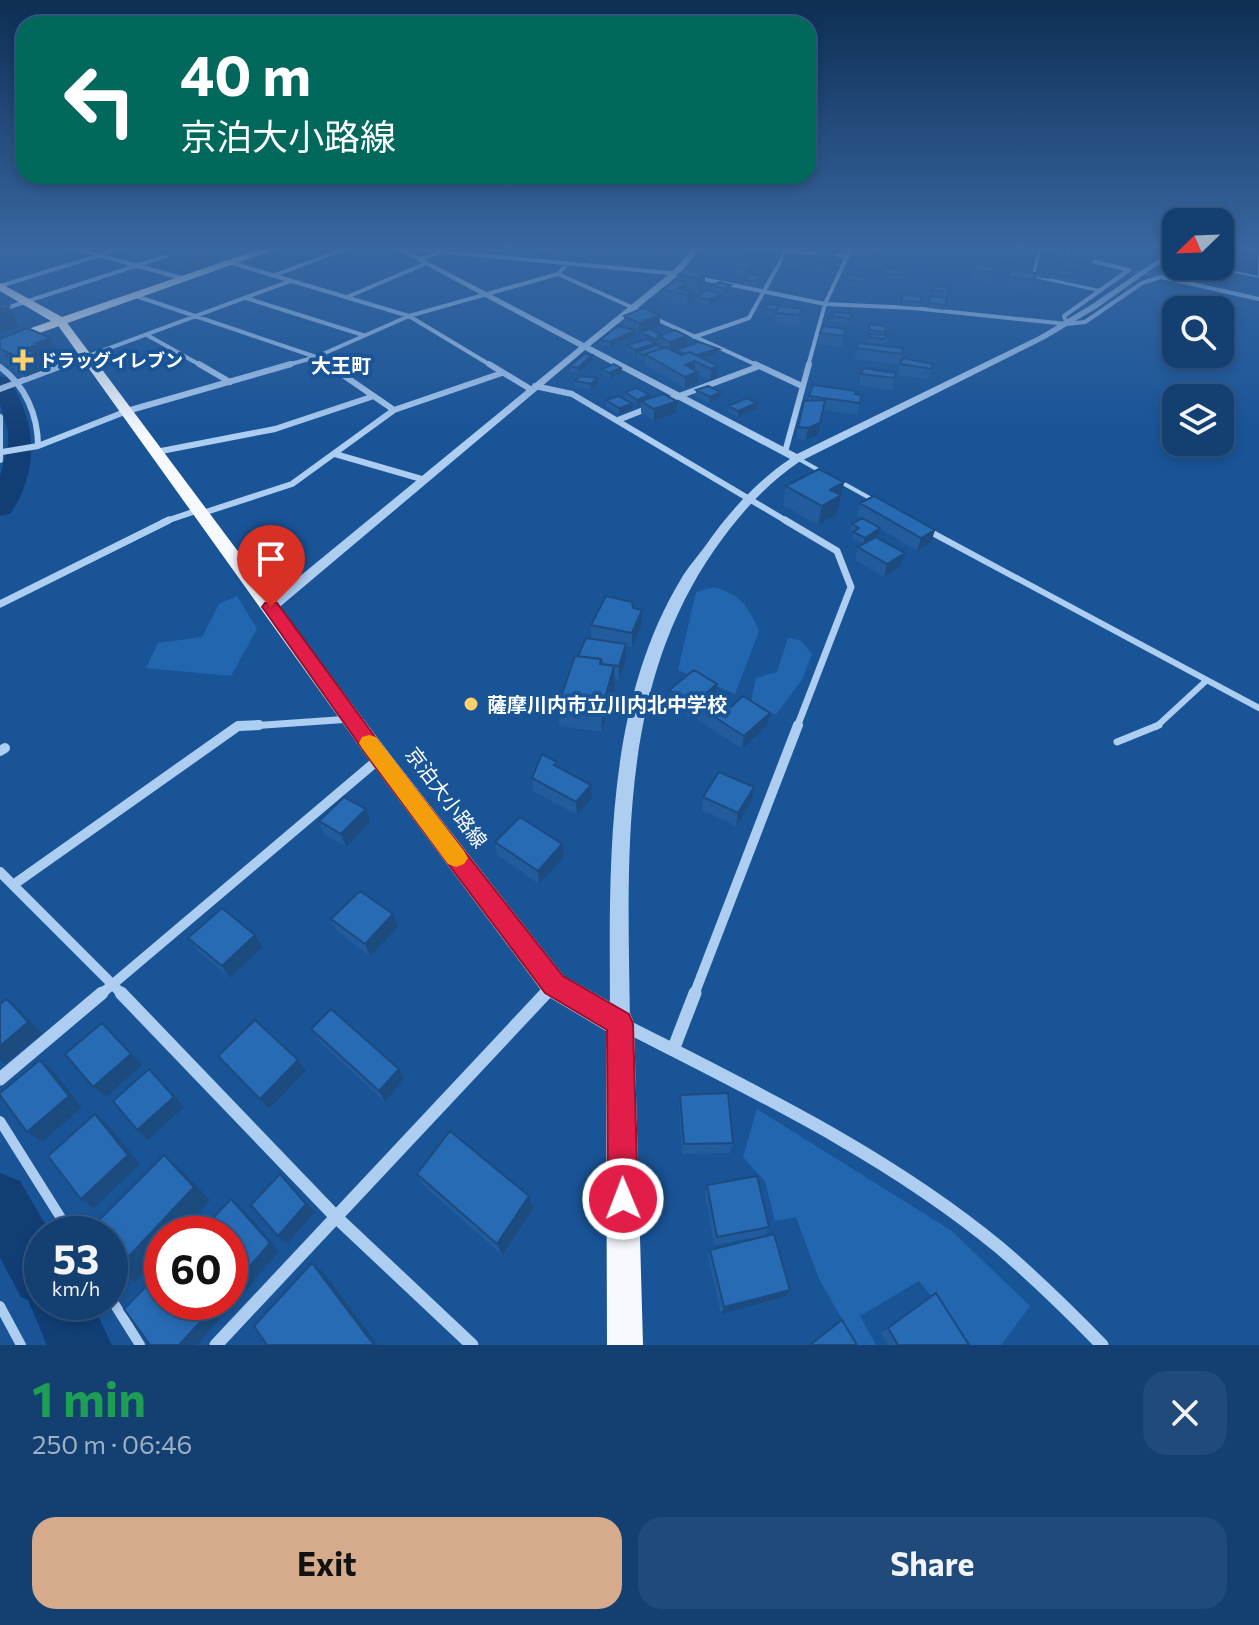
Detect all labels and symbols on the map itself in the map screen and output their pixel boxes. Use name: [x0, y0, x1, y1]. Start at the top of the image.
north arrow: [1162, 208, 1234, 280]
place label: ドラッグイレブン: [39, 349, 183, 371]
marker: ドラッグイレブン: [14, 351, 32, 369]
district label: 大王町: [311, 353, 371, 377]
pin: [237, 525, 305, 607]
place label: 薩摩川内市立川内北中学校: [487, 692, 727, 716]
marker: 薩摩川内市立川内北中学校: [462, 695, 480, 713]
street label: 京泊大小路線: [401, 742, 493, 852]
position arrow: [581, 1157, 665, 1241]
speed limit sign: 60: [144, 1216, 248, 1320]

